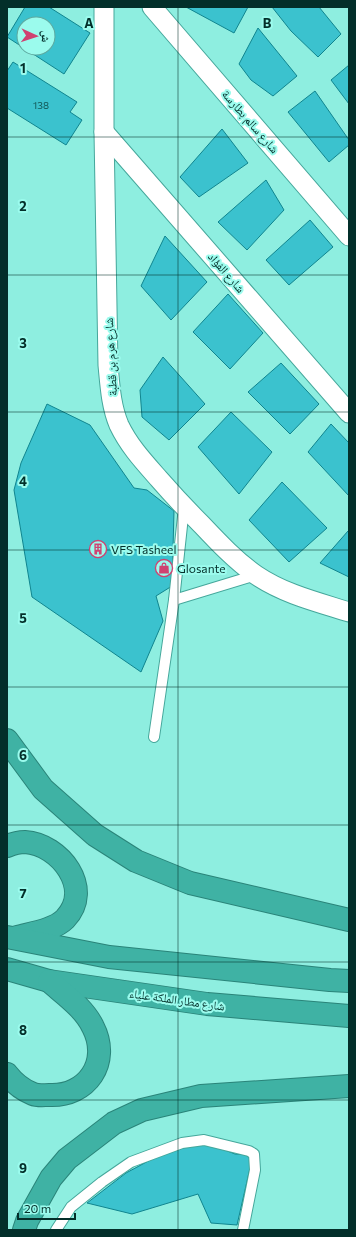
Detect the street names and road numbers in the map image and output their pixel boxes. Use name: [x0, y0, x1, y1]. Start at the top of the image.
street label: شارع سالم بطارسة: [218, 87, 282, 157]
street label: شارع الفؤاد: [204, 249, 248, 296]
street label: شارع هرم بن قطبة: [101, 317, 121, 396]
street label: شارع مطار الملكة علياء: [128, 985, 226, 1015]

